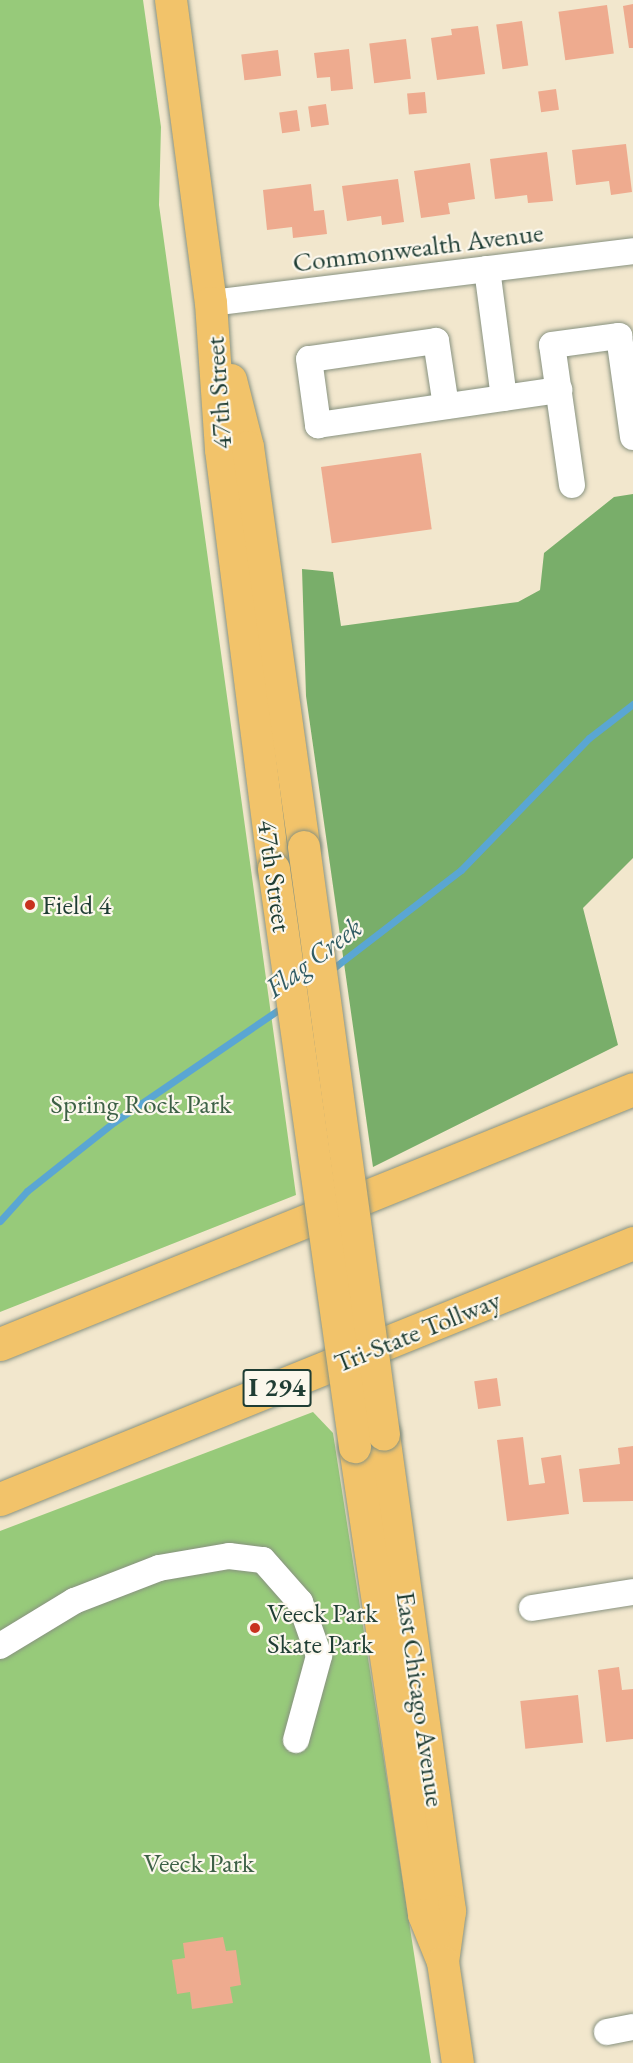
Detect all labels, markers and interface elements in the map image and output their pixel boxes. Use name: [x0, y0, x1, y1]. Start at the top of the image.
street label: Commonwealth Avenue: [291, 216, 545, 278]
street label: 47th Street: [198, 335, 238, 451]
street label: 47th Street: [251, 818, 299, 934]
place label: Field 4: [42, 889, 111, 921]
marker: Field 4: [23, 898, 37, 912]
water label: Flag Creek: [258, 910, 368, 1004]
park label: Spring Rock Park: [50, 1088, 232, 1120]
street label: Tri-State Tollway: [329, 1283, 505, 1379]
road number: I 294: [242, 1365, 312, 1411]
street label: East Chicago Avenue: [390, 1589, 452, 1809]
place label: Veeck Park Skate Park: [267, 1596, 378, 1659]
marker: Veeck Park Skate Park: [248, 1621, 262, 1635]
park label: Veeck Park: [143, 1847, 255, 1879]

